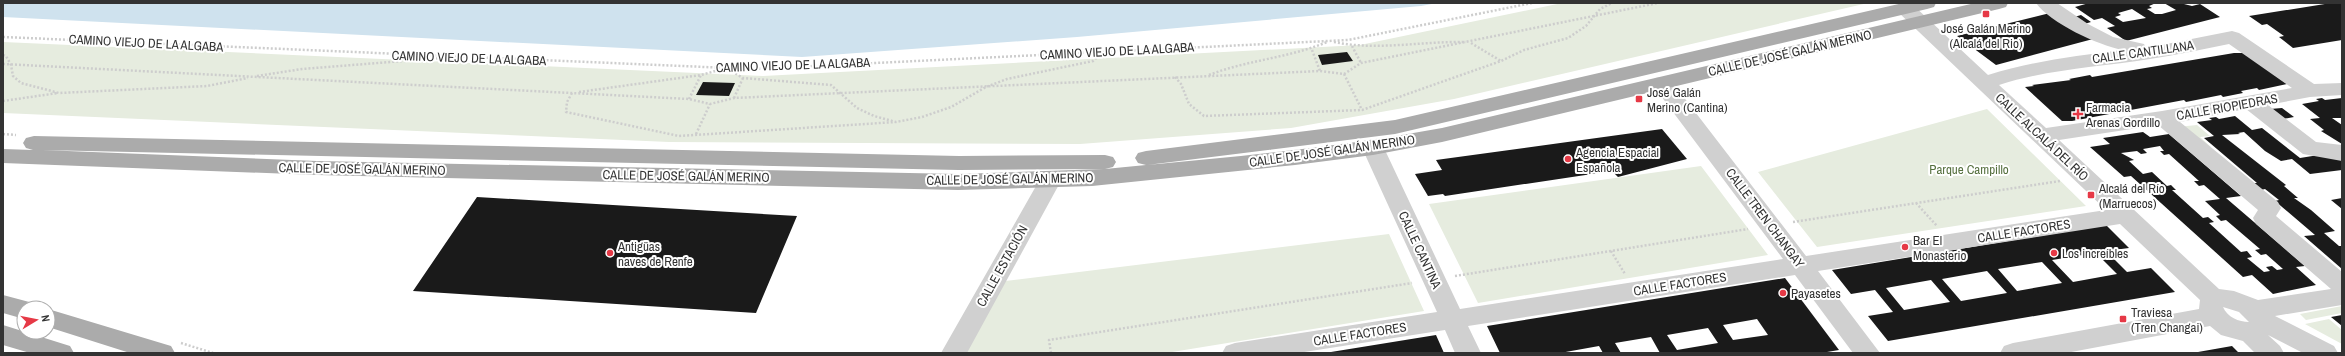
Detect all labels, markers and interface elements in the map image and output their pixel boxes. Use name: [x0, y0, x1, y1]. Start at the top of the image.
marker: José Galán Merino (Alcalá del Rio): [1981, 9, 1991, 19]
place label: José Galán Merino (Alcalá del Rio): [1941, 20, 2031, 52]
street label: CALLE DE JOSÉ GALÁN MERINO: [1707, 26, 1873, 80]
street label: CAMINO VIEJO DE LA ALGABA: [68, 30, 225, 56]
street label: CALLE CANTILLANA: [2091, 36, 2196, 68]
street label: CAMINO VIEJO DE LA ALGABA: [1039, 38, 1196, 64]
street label: CAMINO VIEJO DE LA ALGABA: [391, 47, 547, 69]
street label: CAMINO VIEJO DE LA ALGABA: [715, 54, 871, 76]
place label: José Galán Merino (Cantina): [1647, 84, 1728, 116]
street label: CALLE ALCALÁ DEL RÍO: [1992, 89, 2092, 185]
street label: CALLE RIOPIEDRAS: [2175, 90, 2279, 124]
marker: José Galán Merino (Cantina): [1634, 94, 1644, 104]
place label: Farmacia Arenas Gordillo: [2085, 99, 2160, 131]
marker: Farmacia Arenas Gordillo: [2073, 109, 2083, 119]
street label: CALLE DE JOSÉ GALÁN MERINO: [1248, 131, 1416, 171]
place label: Agencia Espacial Española: [1575, 144, 1659, 176]
marker: Agencia Espacial Española: [1563, 154, 1573, 164]
street label: CALLE DE JOSÉ GALÁN MERINO: [278, 159, 446, 179]
park label: Parque Campillo: [1929, 161, 2009, 178]
street label: CALLE TREN CHANGAY: [1722, 165, 1808, 271]
street label: CALLE DE JOSÉ GALÁN MERINO: [602, 166, 770, 186]
street label: CALLE DE JOSÉ GALÁN MERINO: [926, 169, 1094, 189]
place label: Alcalá del Río (Marruecos): [2098, 180, 2165, 212]
marker: Alcalá del Río (Marruecos): [2086, 190, 2096, 200]
street label: CALLE CANTINA: [1395, 209, 1446, 292]
street label: CALLE FACTORES: [1976, 215, 2072, 247]
street label: CALLE ESTACIÓN: [973, 222, 1031, 310]
place label: Bar El Monasterio: [1913, 232, 1966, 264]
place label: Antigüas naves de Renfe: [617, 238, 693, 270]
marker: Bar El Monasterio: [1900, 242, 1910, 252]
place label: Los increíbles: [2062, 245, 2128, 262]
marker: Antigüas naves de Renfe: [605, 248, 615, 258]
marker: Los increíbles: [2049, 248, 2059, 258]
street label: CALLE FACTORES: [1632, 268, 1728, 300]
place label: Payasetes: [1791, 285, 1841, 302]
marker: Payasetes: [1778, 288, 1788, 298]
north arrow: [16, 300, 56, 340]
place label: Traviesa (Tren Changai): [2131, 304, 2203, 336]
text: N: [38, 314, 53, 323]
marker: Traviesa (Tren Changai): [2118, 314, 2128, 324]
street label: CALLE FACTORES: [1312, 318, 1408, 350]

